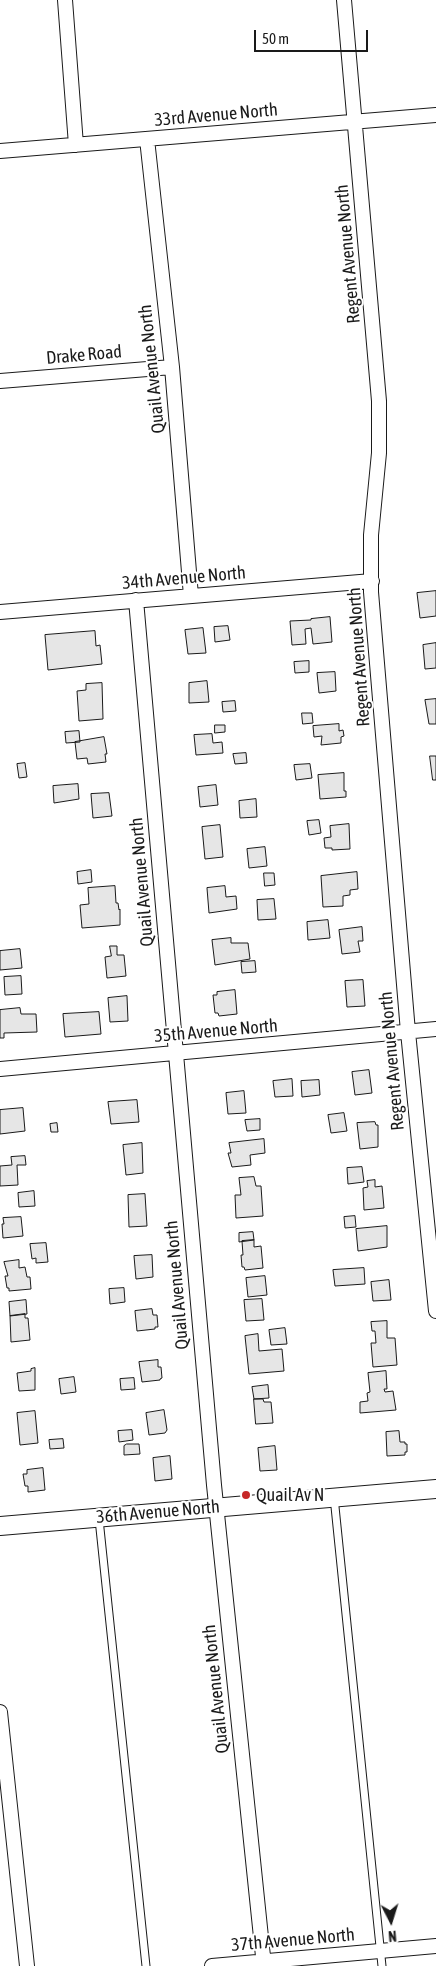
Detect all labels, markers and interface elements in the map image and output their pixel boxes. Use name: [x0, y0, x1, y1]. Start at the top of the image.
scale bar: [256, 20, 370, 52]
text: 50 m: [262, 30, 289, 47]
street label: 33rd Avenue North: [153, 99, 279, 131]
street label: Regent Avenue North: [331, 184, 365, 324]
street label: Quail Avenue North: [134, 304, 170, 434]
street label: Drake Road: [45, 341, 123, 369]
street label: 34th Avenue North: [121, 562, 247, 594]
street label: Regent Avenue North: [343, 587, 375, 727]
street label: Quail Avenue North: [126, 817, 158, 947]
street label: Regent Avenue North: [375, 991, 409, 1131]
street label: 35th Avenue North: [153, 1015, 279, 1047]
street label: Quail Avenue North: [161, 1220, 193, 1350]
place label: Quail Av N: [256, 1484, 324, 1506]
marker: Quail Av N: [240, 1489, 252, 1501]
street label: 36th Avenue North: [95, 1496, 221, 1528]
street label: Quail Avenue North: [198, 1624, 234, 1754]
north arrow: [366, 1896, 416, 1946]
street label: 37th Avenue North: [230, 1924, 356, 1956]
text: N: [388, 1928, 397, 1944]

